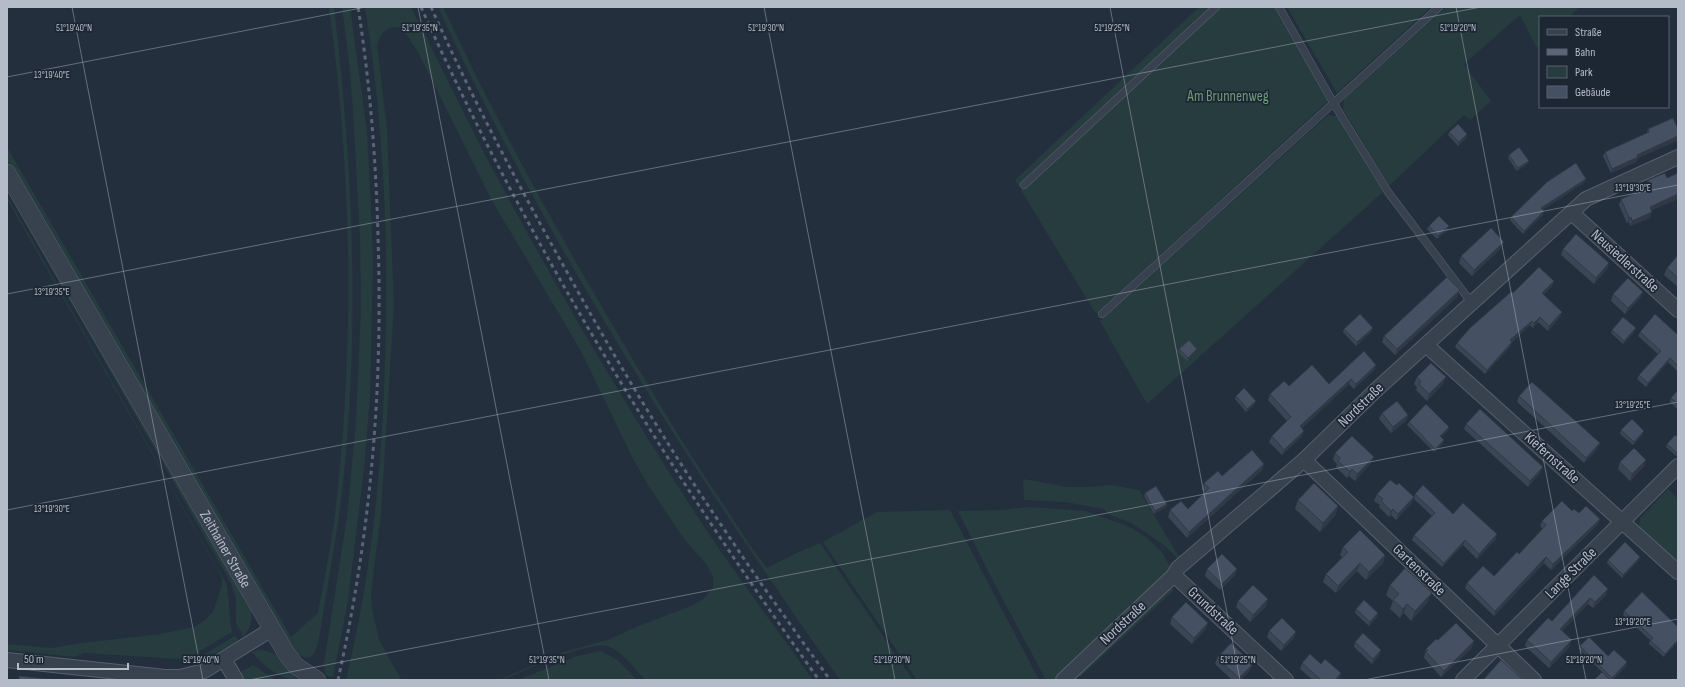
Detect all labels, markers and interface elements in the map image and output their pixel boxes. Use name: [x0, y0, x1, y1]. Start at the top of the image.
legend: [1539, 16, 1669, 108]
text: 51°19'40"N: [56, 22, 92, 34]
text: 51°19'35"N: [402, 22, 438, 34]
text: 51°19'30"N: [748, 22, 784, 34]
text: 51°19'25"N: [1094, 22, 1130, 34]
text: 51°19'20"N: [1440, 22, 1476, 34]
text: Straße: [1575, 25, 1602, 40]
text: Bahn: [1575, 45, 1595, 60]
text: Park: [1575, 65, 1593, 80]
text: 13°19'40"E: [34, 69, 70, 81]
text: Gebäude: [1575, 85, 1610, 100]
park label: Am Brunnenweg: [1186, 87, 1269, 106]
text: 13°19'30"E: [1615, 182, 1651, 194]
street label: Neusiedlerstraße: [1587, 225, 1663, 297]
text: 13°19'35"E: [34, 286, 70, 298]
street label: Nordstraße: [1334, 379, 1388, 431]
text: 13°19'25"E: [1615, 399, 1651, 411]
street label: Kiefernstraße: [1520, 428, 1584, 488]
text: 13°19'30"E: [34, 503, 70, 515]
street label: Zeithainer Straße: [196, 507, 256, 591]
street label: Gartenstraße: [1388, 540, 1450, 600]
street label: Lange Straße: [1541, 543, 1601, 603]
street label: Grundstraße: [1184, 583, 1242, 639]
street label: Nordstraße: [1096, 597, 1150, 649]
text: 13°19'20"E: [1615, 616, 1651, 628]
scale bar: [18, 645, 128, 671]
text: 50 m: [24, 652, 44, 667]
text: 51°19'40"N: [183, 654, 219, 666]
text: 51°19'35"N: [529, 654, 565, 666]
text: 51°19'30"N: [874, 654, 910, 666]
text: 51°19'25"N: [1220, 654, 1256, 666]
text: 51°19'20"N: [1566, 654, 1602, 666]

